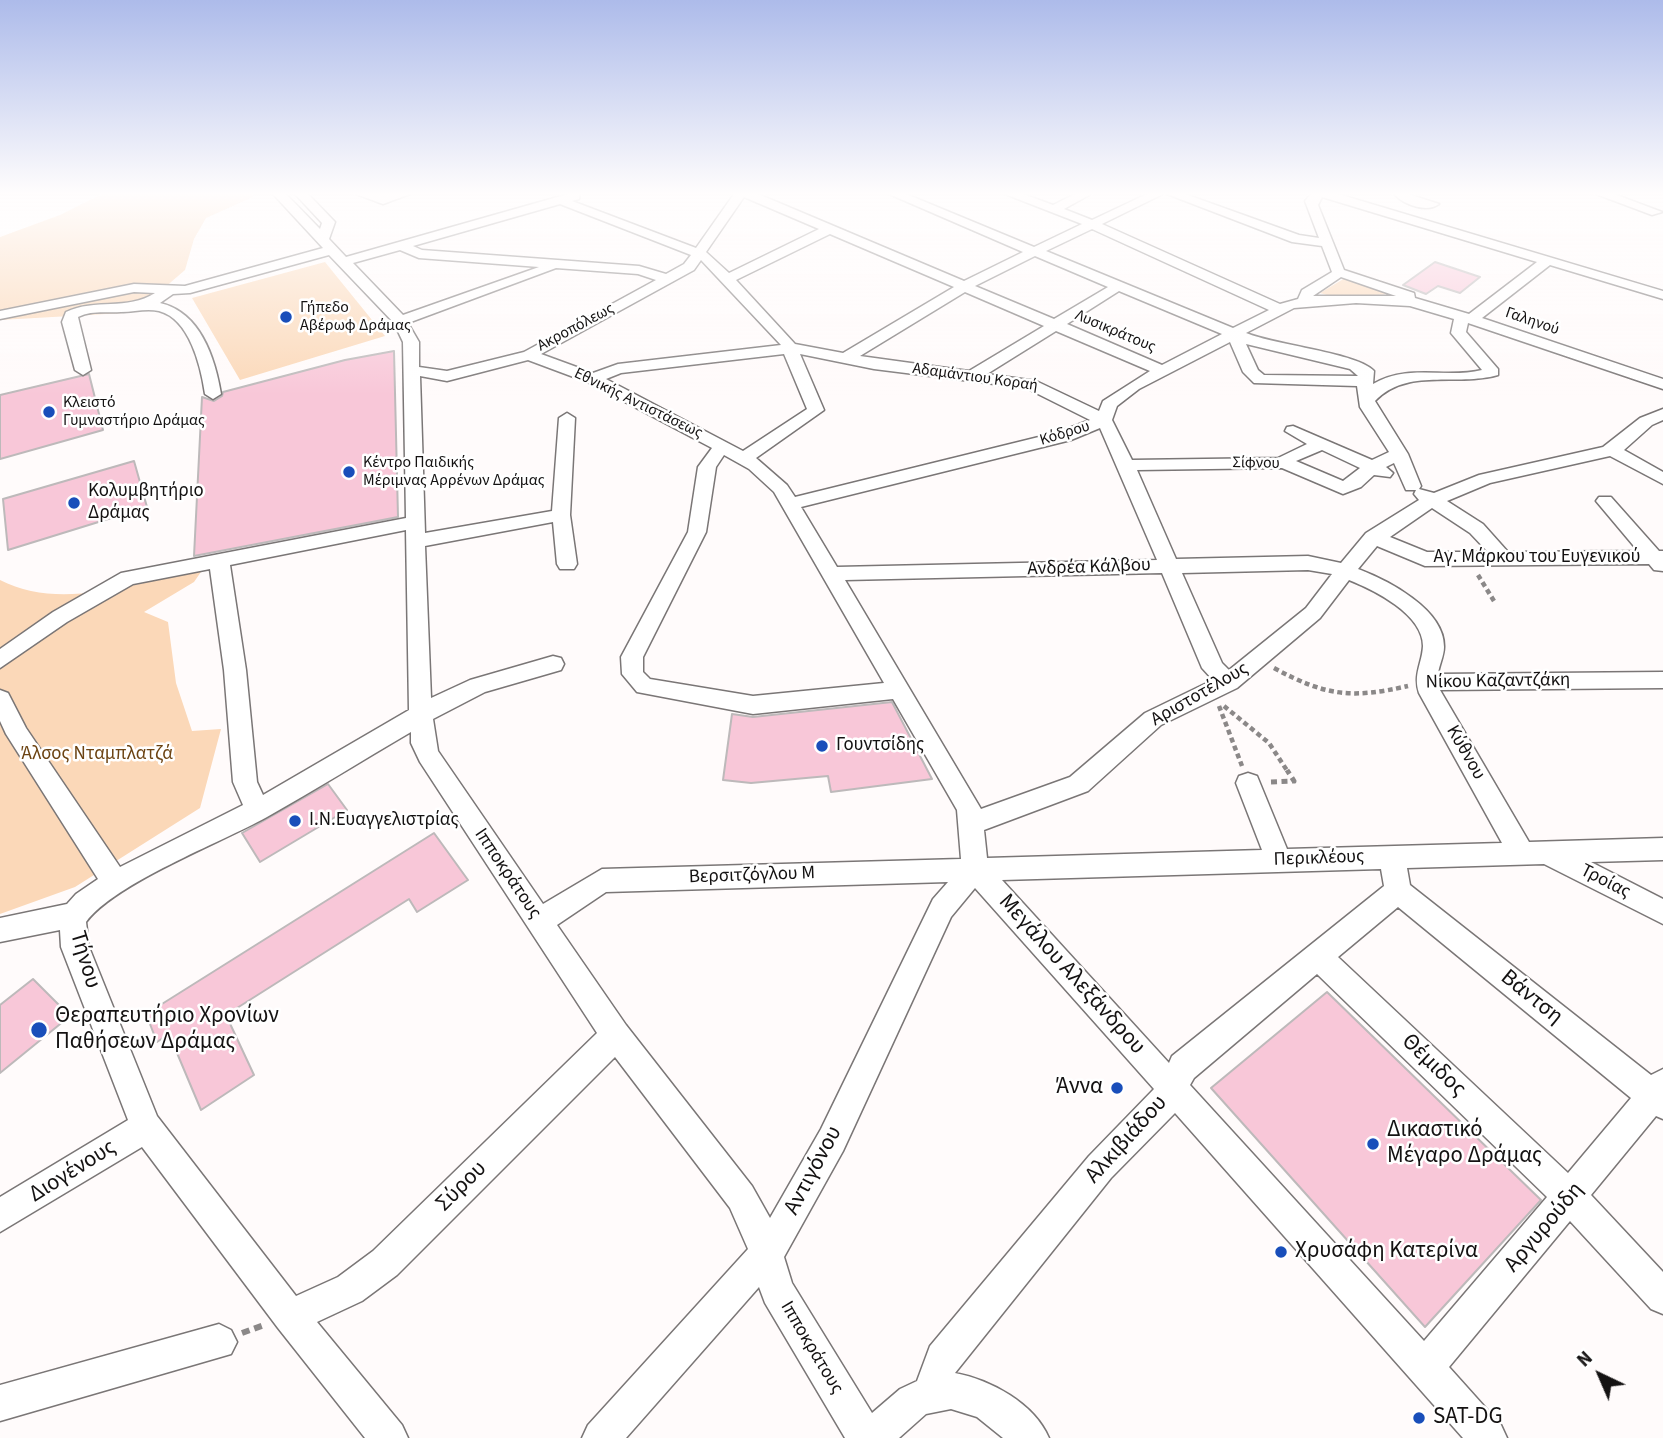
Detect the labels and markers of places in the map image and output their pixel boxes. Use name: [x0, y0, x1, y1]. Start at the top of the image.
place label: Γήπεδο Αβέρωφ Δράμας: [300, 298, 411, 336]
marker: Γήπεδο Αβέρωφ Δράμας: [278, 309, 294, 325]
place label: Κλειστό Γυμναστήριο Δράμας: [63, 393, 205, 431]
marker: Κλειστό Γυμναστήριο Δράμας: [41, 404, 57, 420]
place label: Κέντρο Παιδικής Μέριμνας Αρρένων Δράμας: [363, 453, 545, 491]
marker: Κέντρο Παιδικής Μέριμνας Αρρένων Δράμας: [341, 464, 357, 480]
place label: Κολυμβητήριο Δράμας: [88, 481, 204, 525]
marker: Κολυμβητήριο Δράμας: [66, 495, 82, 511]
place label: Γουντσίδης: [836, 735, 924, 757]
marker: Γουντσίδης: [814, 738, 830, 754]
place label: Ι.Ν.Ευαγγελιστρίας: [309, 810, 459, 832]
marker: Ι.Ν.Ευαγγελιστρίας: [287, 813, 303, 829]
place label: Θεραπευτήριο Χρονίων Παθήσεων Δράμας: [55, 1003, 279, 1057]
marker: Θεραπευτήριο Χρονίων Παθήσεων Δράμας: [29, 1020, 49, 1040]
place label: Άννα: [1056, 1074, 1103, 1102]
marker: Άννα: [1109, 1080, 1125, 1096]
place label: Δικαστικό Μέγαρο Δράμας: [1387, 1117, 1542, 1171]
marker: Δικαστικό Μέγαρο Δράμας: [1365, 1136, 1381, 1152]
place label: Χρυσάφη Κατερίνα: [1295, 1238, 1478, 1266]
marker: Χρυσάφη Κατερίνα: [1273, 1244, 1289, 1260]
place label: SAT-DG: [1433, 1404, 1503, 1432]
marker: SAT-DG: [1411, 1410, 1427, 1426]

